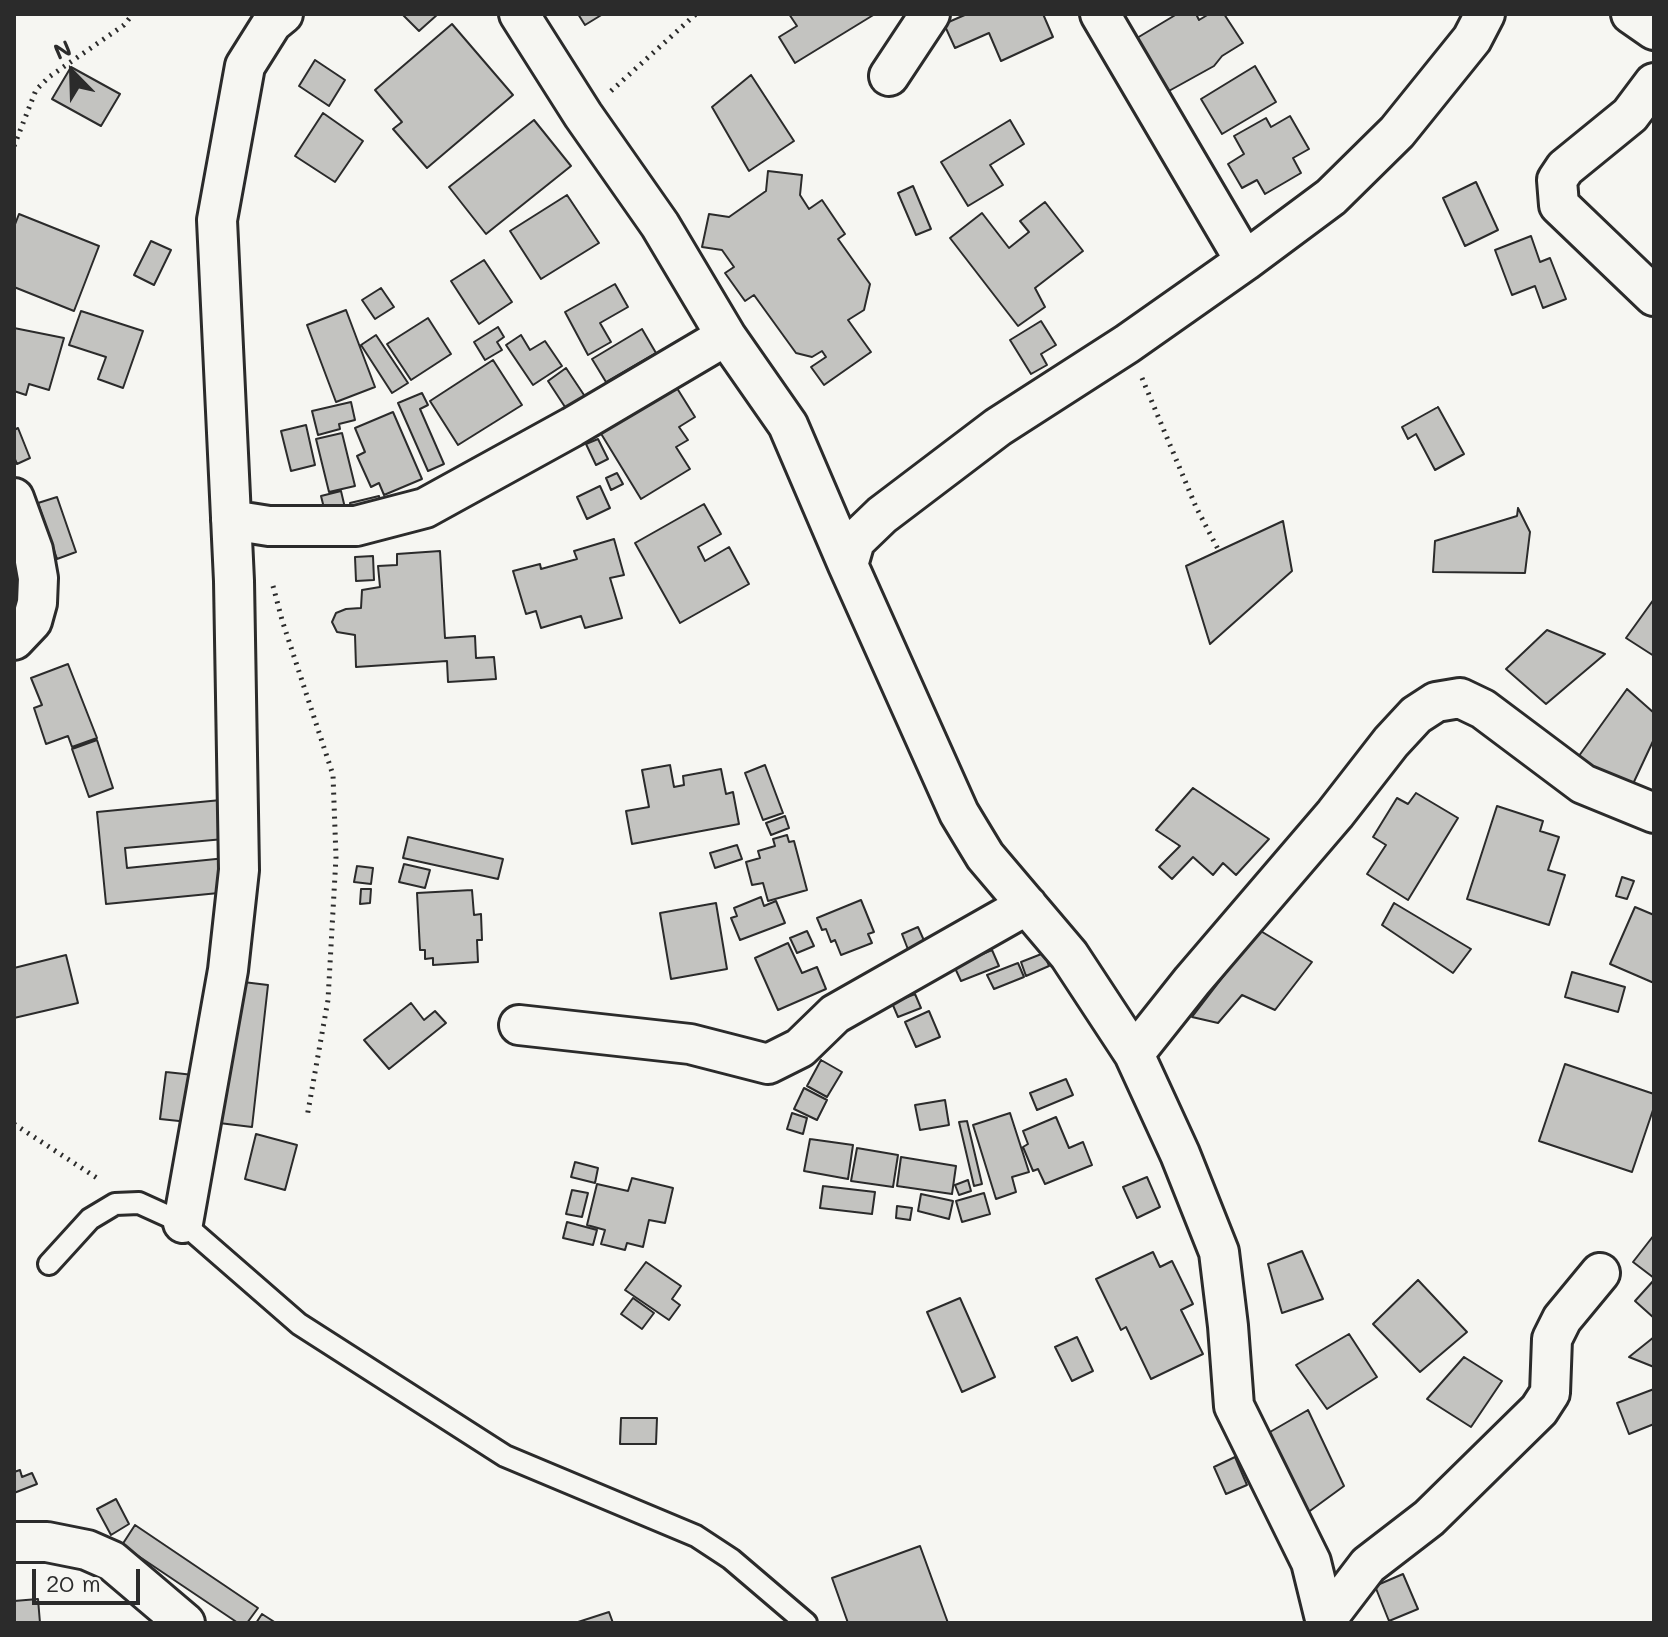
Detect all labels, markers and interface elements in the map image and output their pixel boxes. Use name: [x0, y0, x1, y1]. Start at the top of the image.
north arrow: [32, 32, 112, 112]
text: N: [49, 33, 76, 66]
scale bar: [36, 1553, 144, 1603]
text: 20 m: [46, 1567, 101, 1598]

